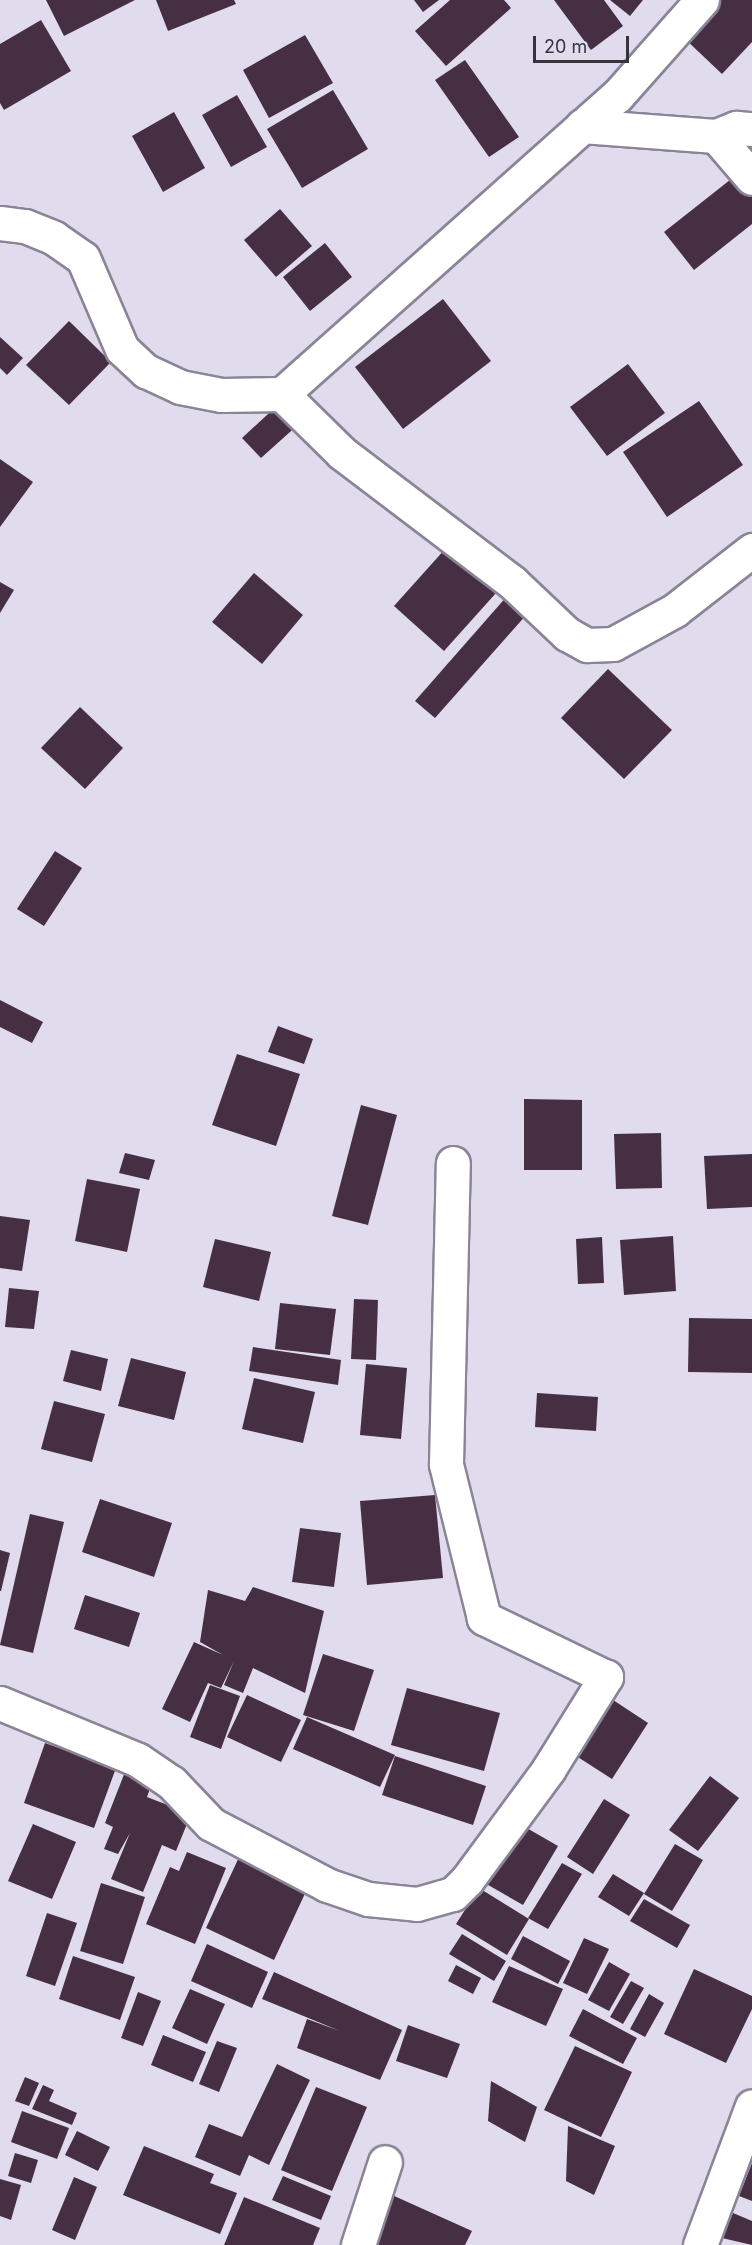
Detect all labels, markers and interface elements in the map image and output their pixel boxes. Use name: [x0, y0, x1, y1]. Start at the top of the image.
scale bar: [536, 24, 632, 62]
text: 20 m: [544, 36, 587, 57]

